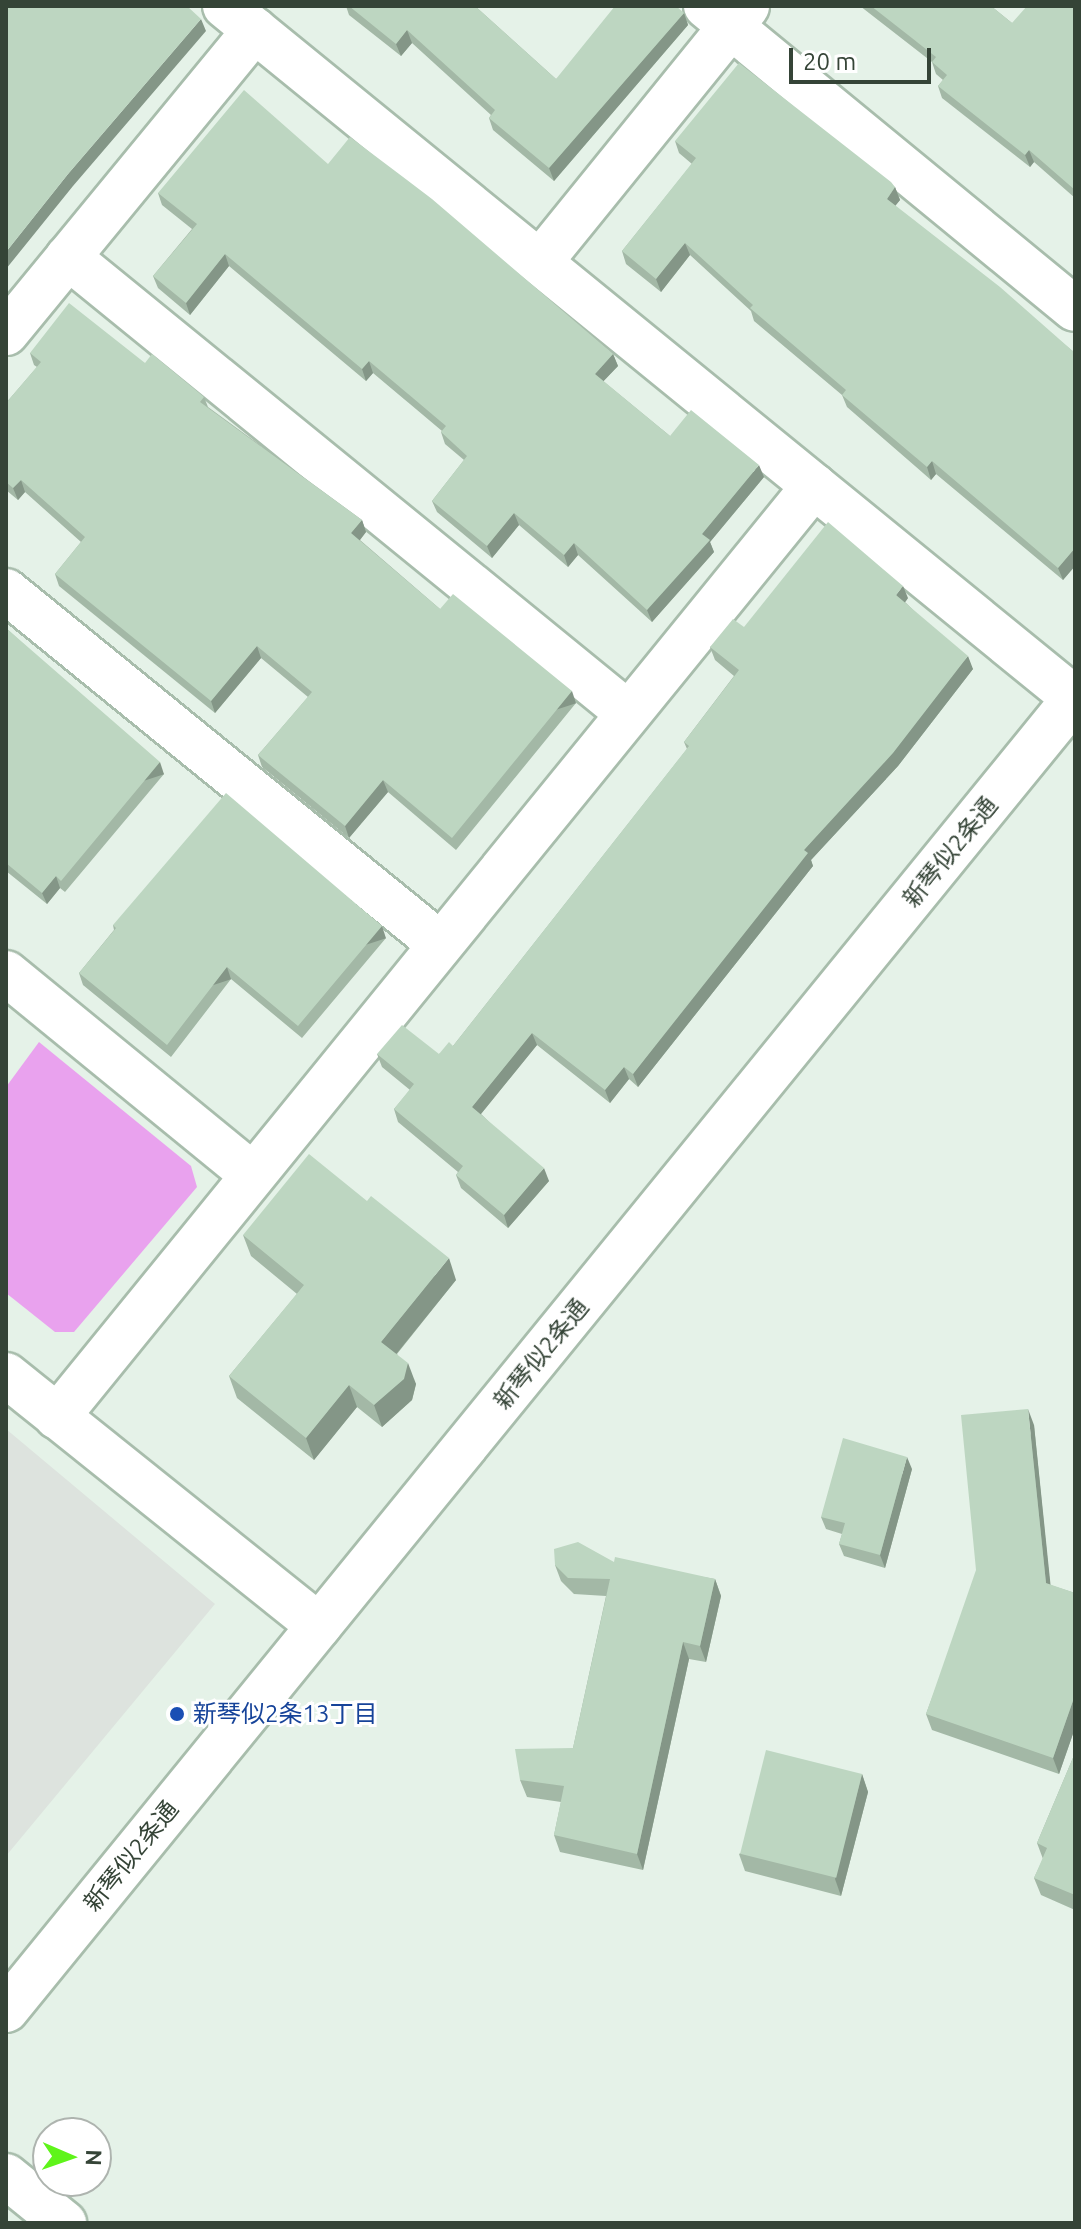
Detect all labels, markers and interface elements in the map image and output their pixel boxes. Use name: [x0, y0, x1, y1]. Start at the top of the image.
scale bar: [793, 32, 935, 82]
text: 20 m: [803, 48, 856, 75]
street label: 新琴似2条通: [897, 791, 1003, 913]
street label: 新琴似2条通: [488, 1293, 594, 1415]
place label: 新琴似2条13丁目: [193, 1700, 378, 1728]
marker: 新琴似2条13丁目: [168, 1705, 186, 1723]
street label: 新琴似2条通: [78, 1795, 184, 1917]
north arrow: [32, 2117, 112, 2197]
text: N: [82, 2149, 107, 2166]

